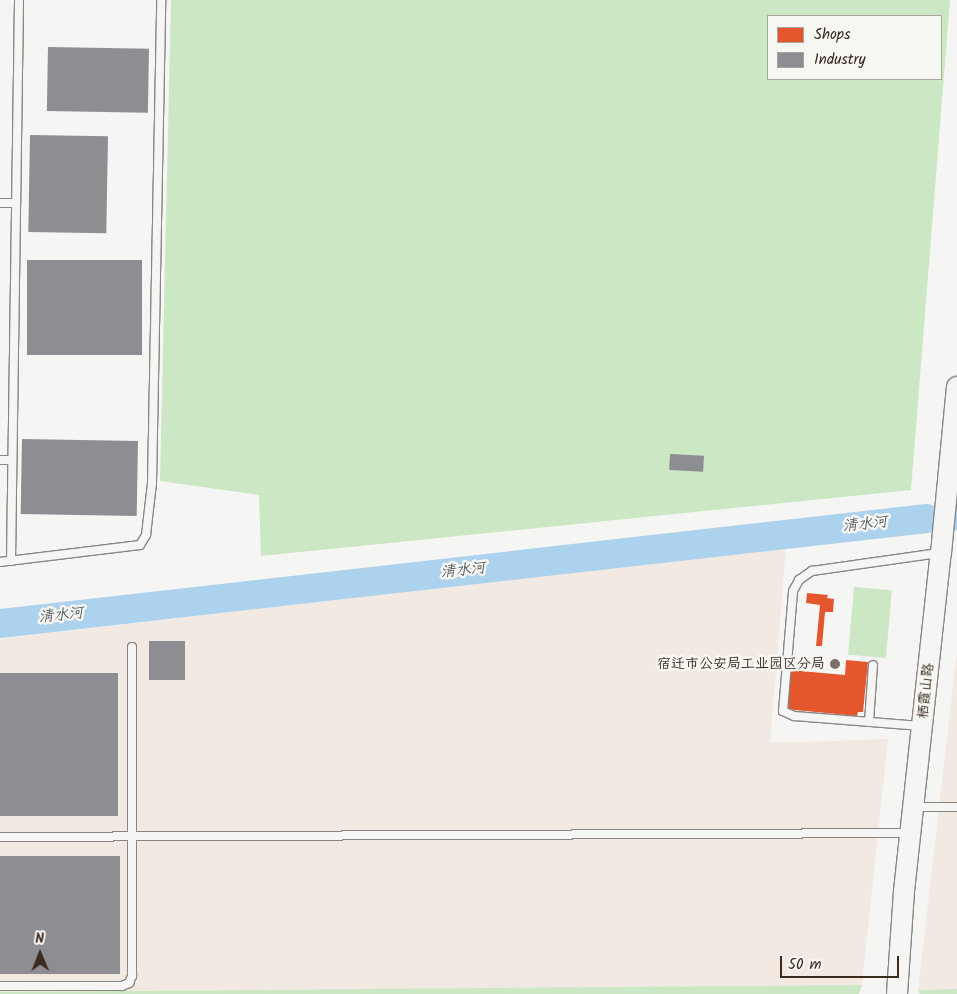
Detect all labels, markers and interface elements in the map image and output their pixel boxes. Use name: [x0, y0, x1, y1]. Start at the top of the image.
legend: [767, 15, 942, 80]
text: Shops: [814, 23, 850, 47]
text: Industry: [814, 48, 866, 72]
water label: 清水河: [842, 514, 888, 536]
water label: 清水河: [440, 560, 486, 582]
water label: 清水河: [38, 605, 84, 627]
place label: 宿迁市公安局工业园区分局: [657, 656, 825, 672]
marker: 宿迁市公安局工业园区分局: [829, 658, 841, 670]
street label: 栖霞山路: [915, 662, 937, 720]
text: N: [35, 928, 44, 950]
north arrow: [15, 929, 65, 979]
scale bar: [782, 946, 901, 978]
text: 50 m: [788, 953, 822, 977]

